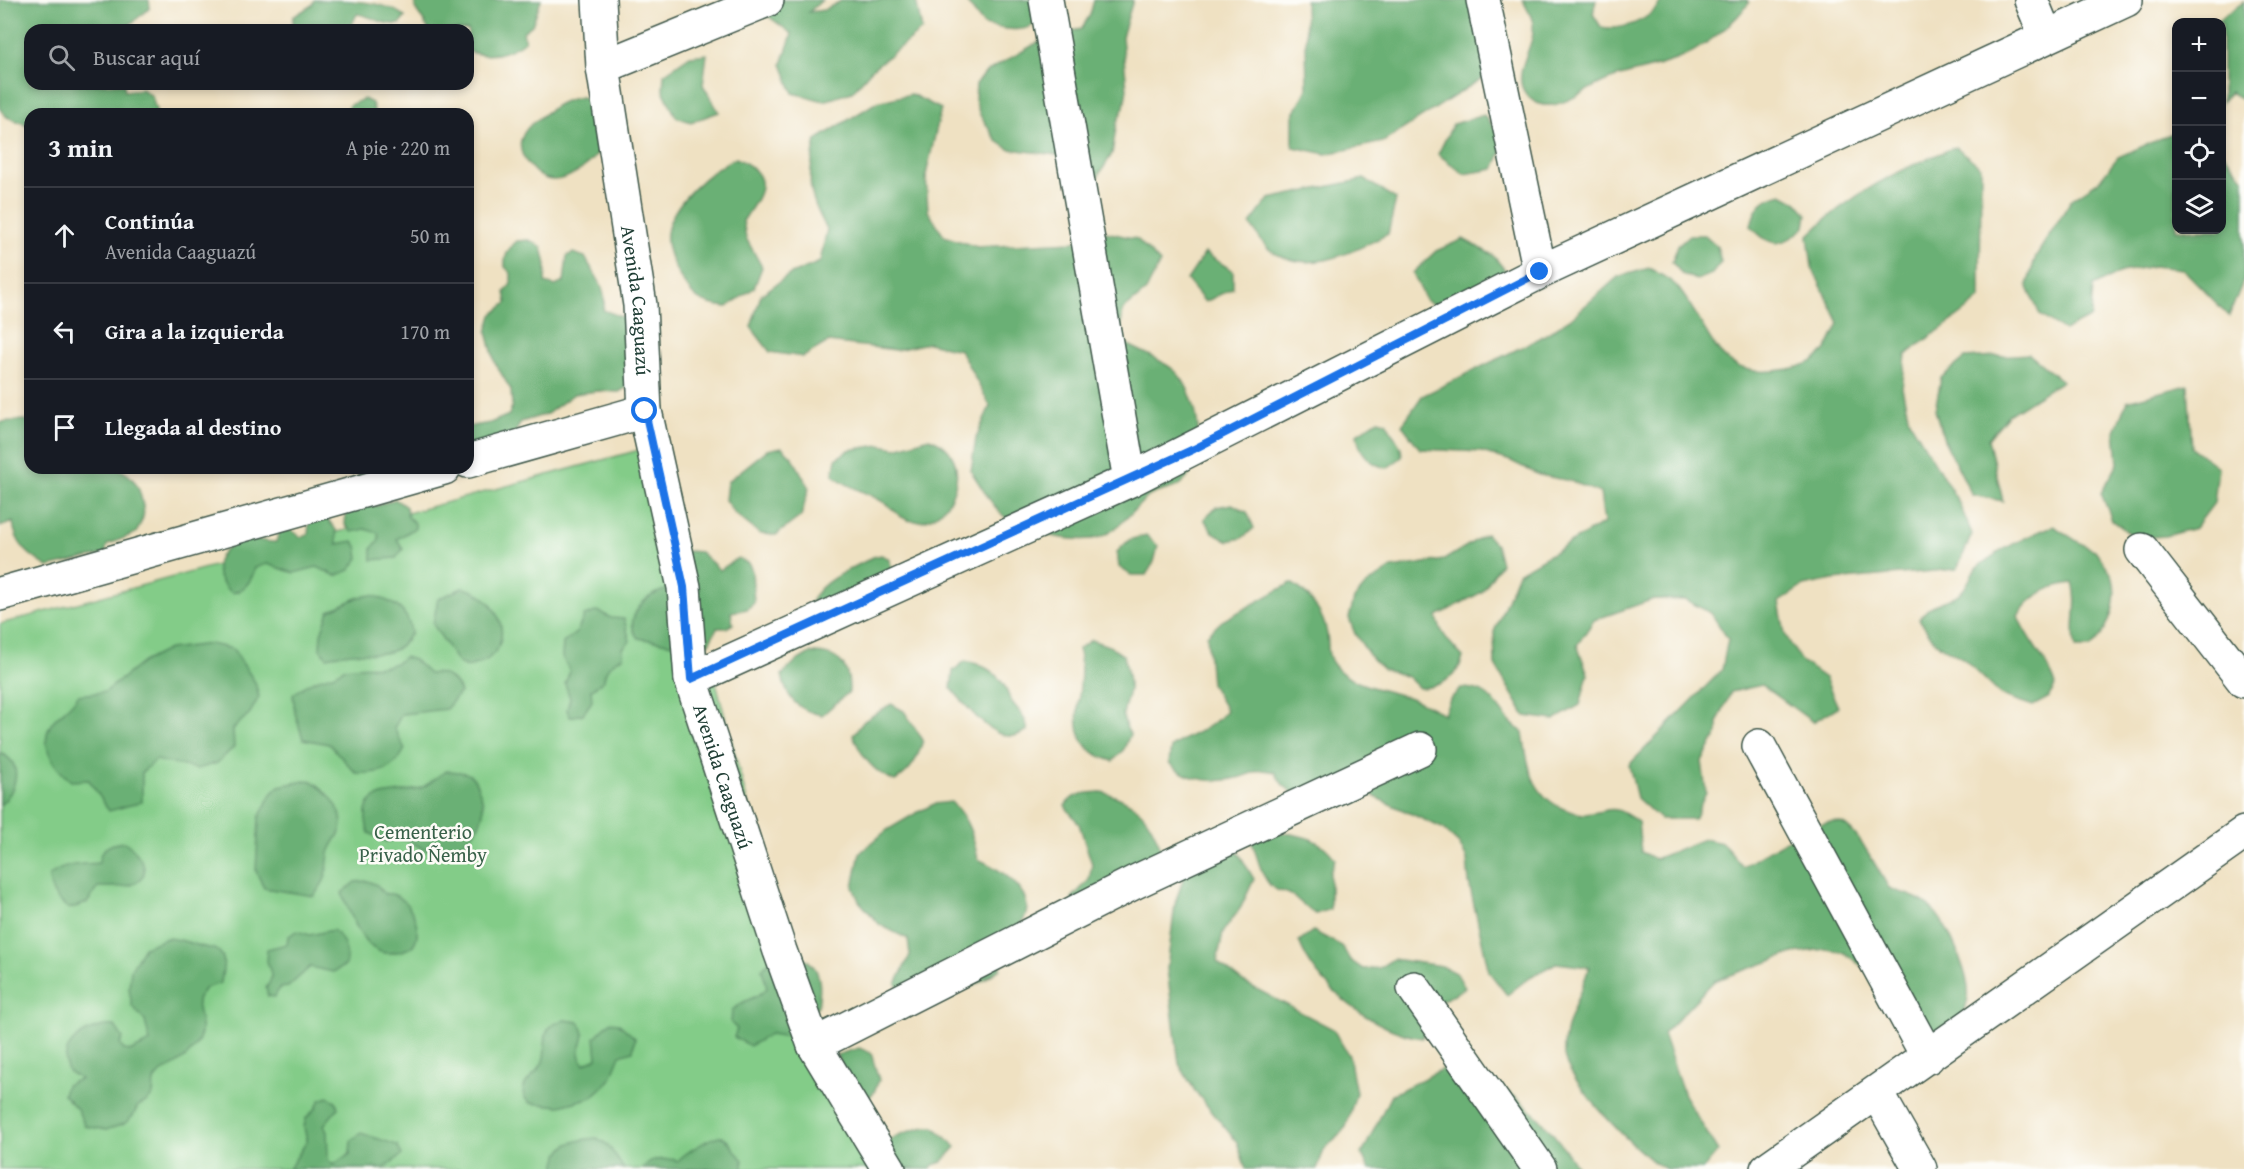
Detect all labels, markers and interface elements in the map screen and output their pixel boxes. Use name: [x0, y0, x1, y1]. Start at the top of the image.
map controls: [2172, 18, 2226, 234]
button: +: [2172, 18, 2226, 72]
search box: [24, 24, 474, 90]
icon: search: [45, 41, 78, 74]
text: Buscar aquí: [93, 41, 200, 73]
button: −: [2172, 72, 2226, 126]
button: locate: [2172, 126, 2226, 180]
text: 3 min: [48, 128, 113, 167]
text: A pie · 220 m: [346, 133, 450, 162]
button: layers: [2172, 180, 2226, 234]
text: Continúa: [105, 205, 194, 237]
icon: ahead: [48, 219, 81, 252]
text: 50 m: [410, 221, 450, 250]
street label: Avenida Caaguazú: [614, 223, 658, 376]
text: Avenida Caaguazú: [105, 237, 256, 266]
route end: [1526, 258, 1552, 284]
icon: left: [48, 315, 81, 348]
text: Gira a la izquierda: [105, 315, 284, 347]
text: 170 m: [400, 317, 450, 346]
route start: [631, 397, 657, 423]
icon: arrive: [48, 411, 81, 444]
text: Llegada al destino: [105, 411, 281, 443]
street label: Avenida Caaguazú: [686, 700, 761, 853]
park label: Cementerio Privado Ñemby: [359, 817, 487, 869]

